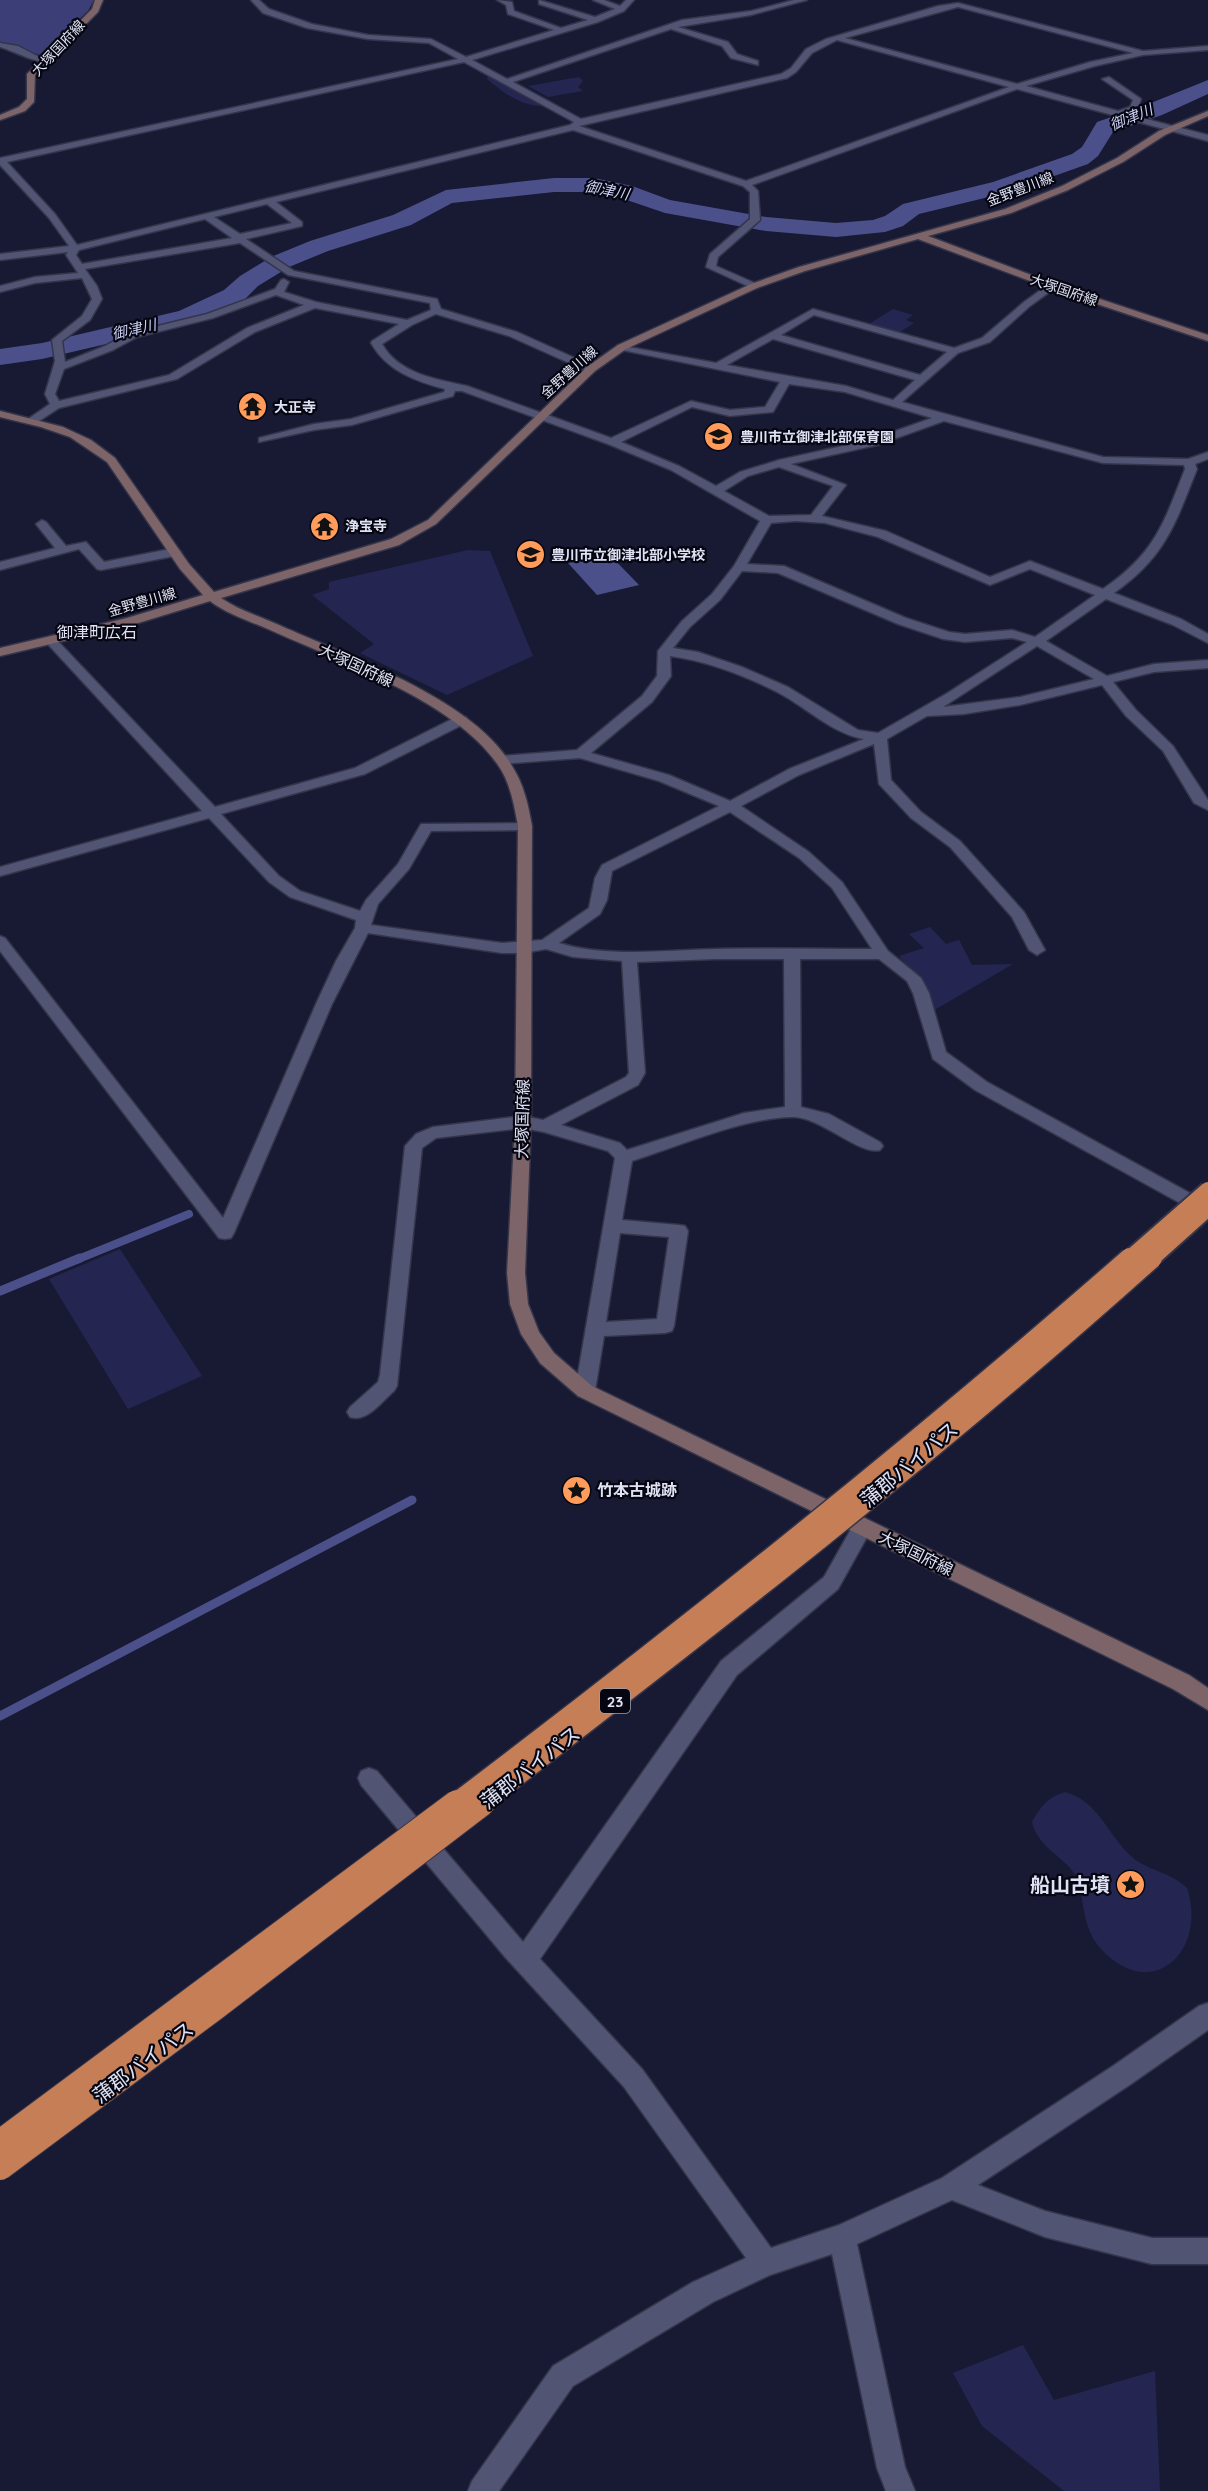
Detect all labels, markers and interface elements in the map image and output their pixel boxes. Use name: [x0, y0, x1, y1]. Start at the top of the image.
street label: 大塚国府線: [28, 16, 88, 80]
water label: 御津川: [1107, 99, 1157, 135]
street label: 金野豊川線: [984, 168, 1056, 210]
water label: 御津川: [583, 176, 633, 204]
street label: 大塚国府線: [1028, 270, 1100, 310]
water label: 御津川: [110, 314, 160, 343]
street label: 金野豊川線: [537, 342, 601, 402]
temple icon: 大正寺: [237, 391, 269, 423]
place label: 大正寺: [274, 398, 316, 416]
school or university icon: 豊川市立御津北部保育園: [703, 421, 735, 453]
place label: 豊川市立御津北部保育園: [740, 428, 894, 446]
temple icon: 浄宝寺: [308, 510, 340, 542]
place label: 浄宝寺: [345, 517, 387, 535]
school or university icon: 豊川市立御津北部小学校: [514, 539, 546, 571]
place label: 豊川市立御津北部小学校: [551, 546, 705, 564]
street label: 金野豊川線: [106, 584, 178, 620]
district label: 御津町広石: [57, 622, 137, 642]
street label: 大塚国府線: [316, 639, 396, 691]
street label: 大塚国府線: [511, 1079, 533, 1159]
street label: 蒲郡バイパス: [855, 1416, 963, 1512]
place icon: 竹本古城跡: [560, 1474, 592, 1506]
place label: 竹本古城跡: [597, 1480, 677, 1500]
street label: 大塚国府線: [876, 1526, 956, 1580]
road number: 23: [600, 1689, 630, 1713]
street label: 蒲郡バイパス: [475, 1720, 585, 1814]
place icon: 船山古墳: [1115, 1868, 1147, 1900]
place label: 船山古墳: [1030, 1872, 1110, 1897]
street label: 蒲郡バイパス: [88, 2016, 198, 2108]

